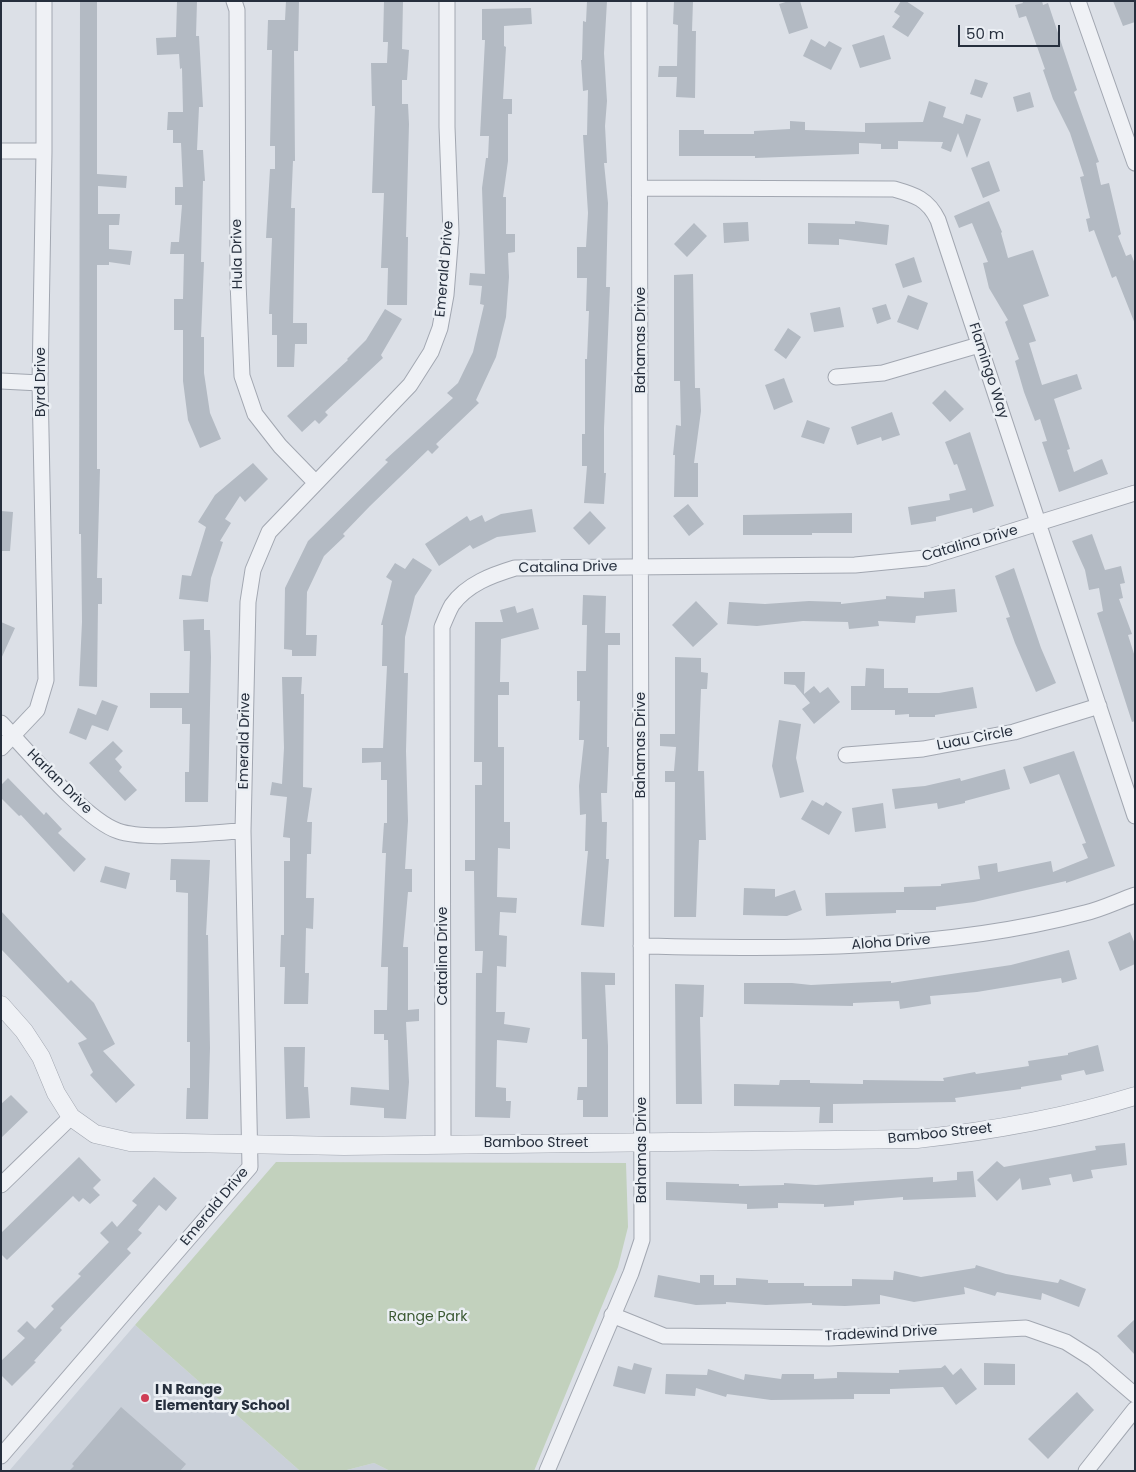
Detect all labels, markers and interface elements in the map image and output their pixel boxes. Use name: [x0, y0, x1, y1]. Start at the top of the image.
scale bar: [961, 15, 1064, 47]
text: 50 m: [966, 23, 1004, 44]
street label: Hula Drive: [229, 219, 247, 289]
street label: Emerald Drive: [432, 220, 458, 318]
street label: Bahamas Drive: [633, 287, 649, 393]
street label: Flamingo Way: [965, 321, 1011, 421]
street label: Byrd Drive: [33, 347, 49, 417]
street label: Catalina Drive: [920, 522, 1020, 566]
street label: Catalina Drive: [518, 559, 618, 577]
street label: Bahamas Drive: [633, 692, 649, 798]
street label: Emerald Drive: [236, 693, 254, 789]
street label: Luau Circle: [935, 723, 1015, 755]
street label: Harlan Drive: [23, 746, 95, 818]
street label: Catalina Drive: [435, 907, 451, 1005]
street label: Aloha Drive: [851, 932, 931, 954]
street label: Bahamas Drive: [634, 1097, 650, 1203]
street label: Bamboo Street: [887, 1120, 993, 1148]
street label: Bamboo Street: [484, 1135, 588, 1151]
street label: Emerald Drive: [177, 1165, 253, 1249]
park label: Range Park: [389, 1309, 467, 1325]
street label: Tradewind Drive: [824, 1323, 938, 1345]
place label: I N Range Elementary School: [155, 1382, 290, 1414]
marker: I N Range Elementary School: [139, 1392, 151, 1404]

